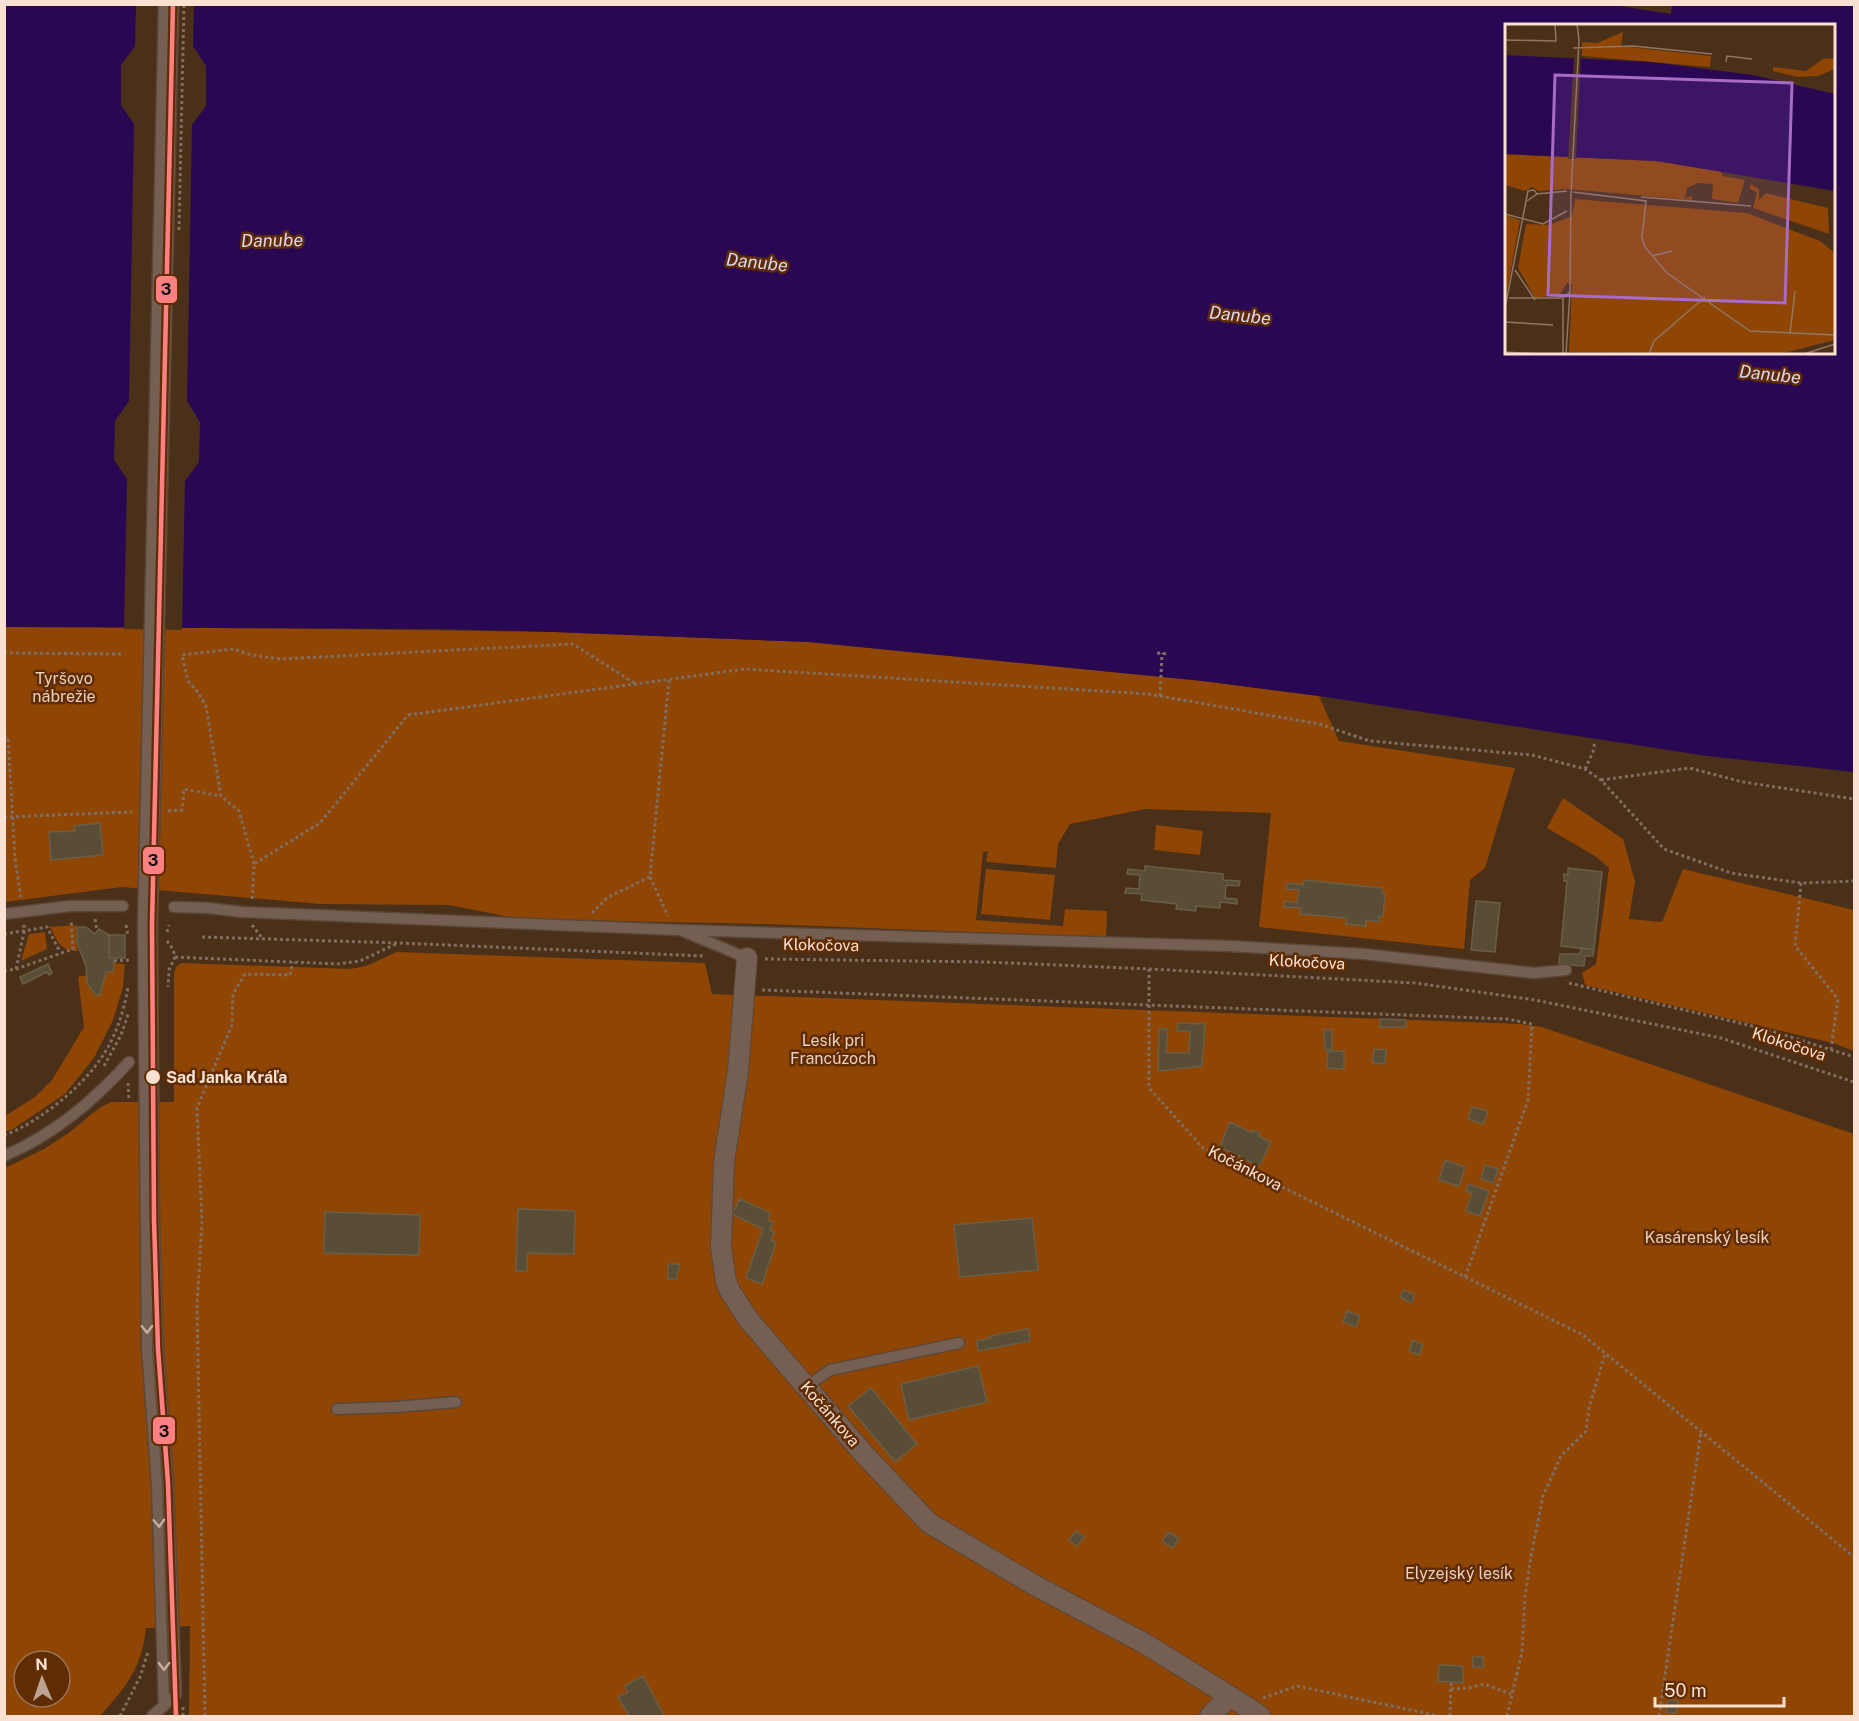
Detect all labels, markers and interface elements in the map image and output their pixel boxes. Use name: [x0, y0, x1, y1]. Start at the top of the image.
inset map: [1505, 24, 1835, 354]
water label: Danube: [241, 229, 303, 251]
water label: Danube: [725, 248, 789, 276]
line badge: 3: [155, 275, 178, 304]
text: 3: [161, 280, 171, 299]
water label: Danube: [1208, 301, 1272, 329]
water label: Danube: [1738, 360, 1802, 388]
park label: Tyršovo nábrežie: [32, 669, 96, 706]
line badge: 3: [142, 846, 165, 875]
text: 3: [148, 851, 158, 870]
street label: Klokočova: [783, 935, 859, 955]
street label: Klokočova: [1268, 951, 1346, 973]
street label: Klokočova: [1750, 1023, 1828, 1065]
park label: Lesík pri Francúzoch: [790, 1031, 876, 1068]
marker: Sad Janka Kráľa: [144, 1068, 162, 1086]
place label: Sad Janka Kráľa: [166, 1068, 287, 1087]
street label: Kočánkova: [1205, 1141, 1285, 1195]
park label: Kasárenský lesík: [1644, 1228, 1770, 1247]
one-way arrow: [141, 1324, 153, 1333]
street label: Kočánkova: [796, 1377, 864, 1451]
line badge: 3: [152, 1416, 176, 1445]
text: 3: [159, 1422, 169, 1441]
one-way arrow: [152, 1519, 165, 1528]
park label: Elyzejský lesík: [1405, 1564, 1513, 1583]
north arrow: [12, 1649, 72, 1709]
text: N: [35, 1655, 48, 1674]
one-way arrow: [157, 1662, 170, 1671]
scale bar: [1655, 1670, 1784, 1708]
text: 50 m: [1664, 1680, 1707, 1701]

